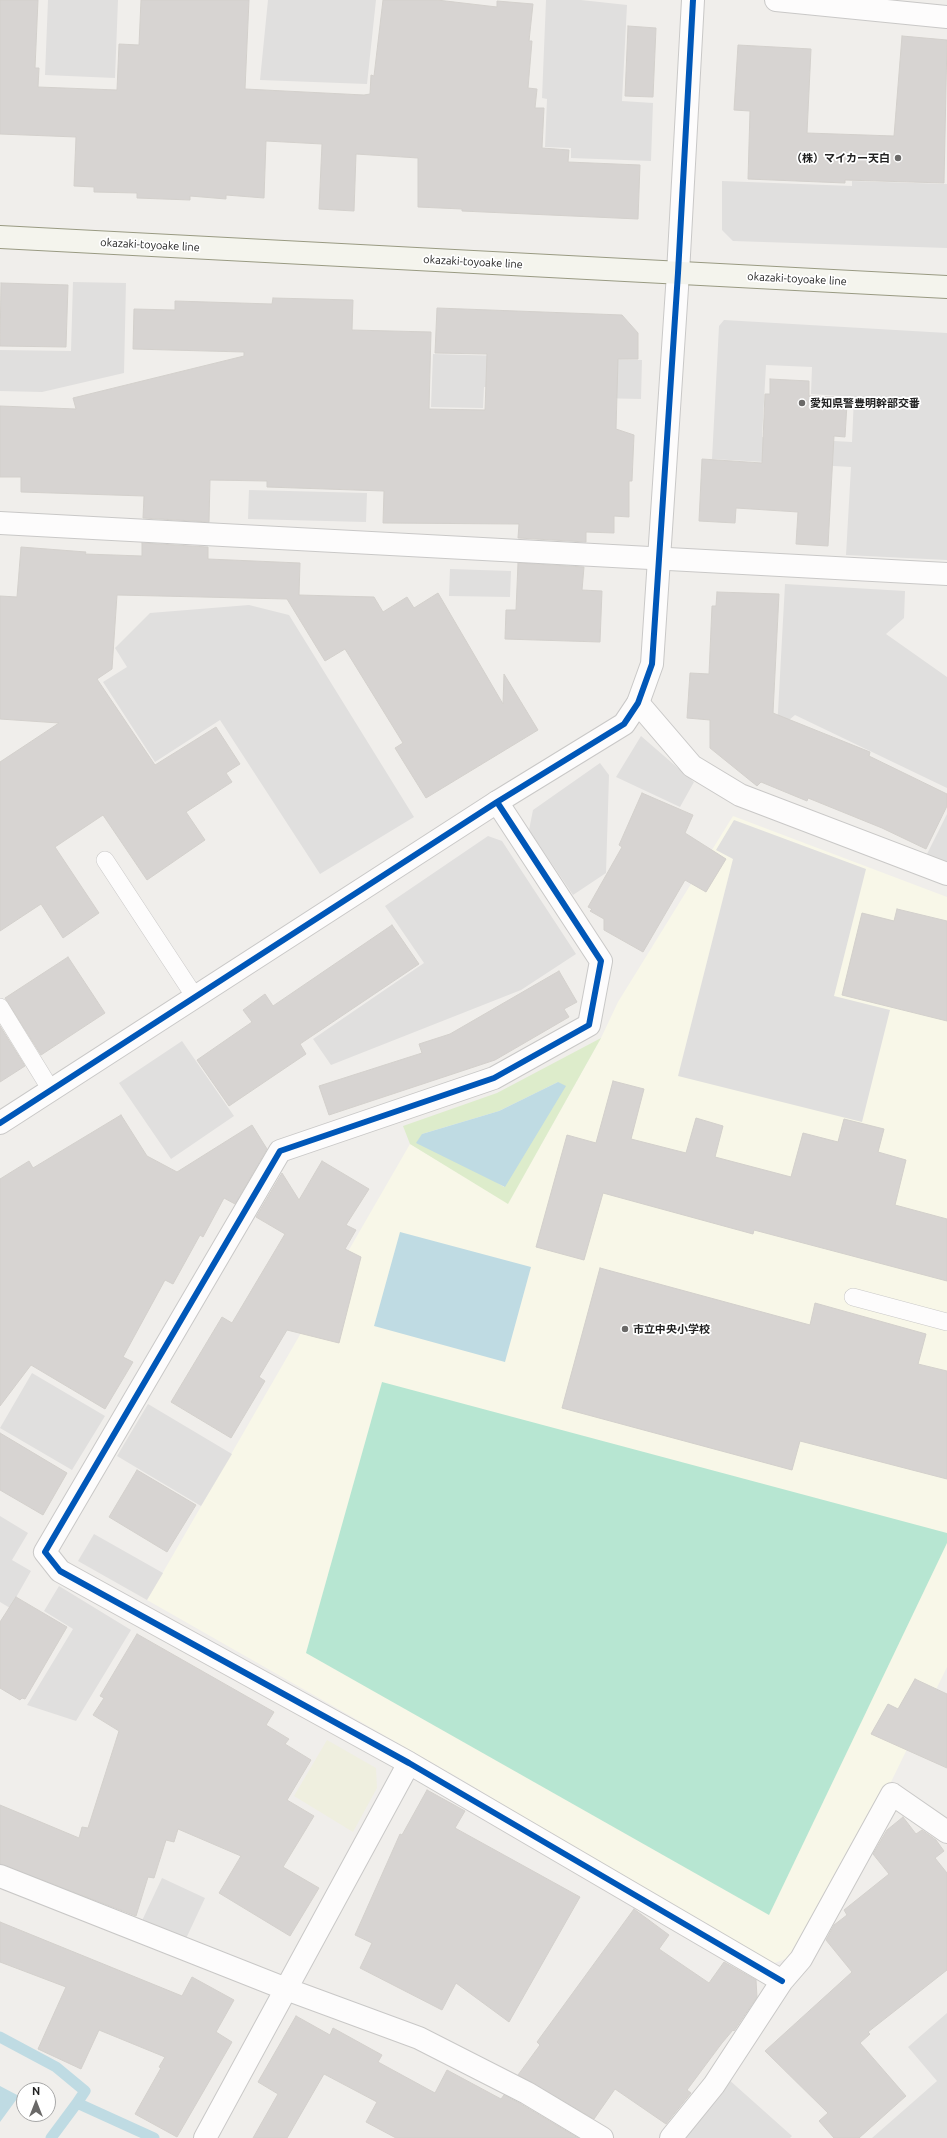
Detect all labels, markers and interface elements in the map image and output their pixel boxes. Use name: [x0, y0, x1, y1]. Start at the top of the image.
place label: （株）マイカー天白: [791, 151, 890, 165]
marker: （株）マイカー天白: [893, 153, 903, 163]
street label: okazaki-toyoake line: [100, 236, 200, 254]
street label: okazaki-toyoake line: [423, 253, 523, 271]
street label: okazaki-toyoake line: [747, 270, 847, 288]
place label: 愛知県警豊明幹部交番: [810, 396, 920, 410]
marker: 愛知県警豊明幹部交番: [797, 398, 807, 408]
place label: 市立中央小学校: [633, 1322, 710, 1336]
marker: 市立中央小学校: [620, 1324, 630, 1334]
north arrow: [16, 2082, 56, 2122]
text: N: [32, 2085, 40, 2097]

